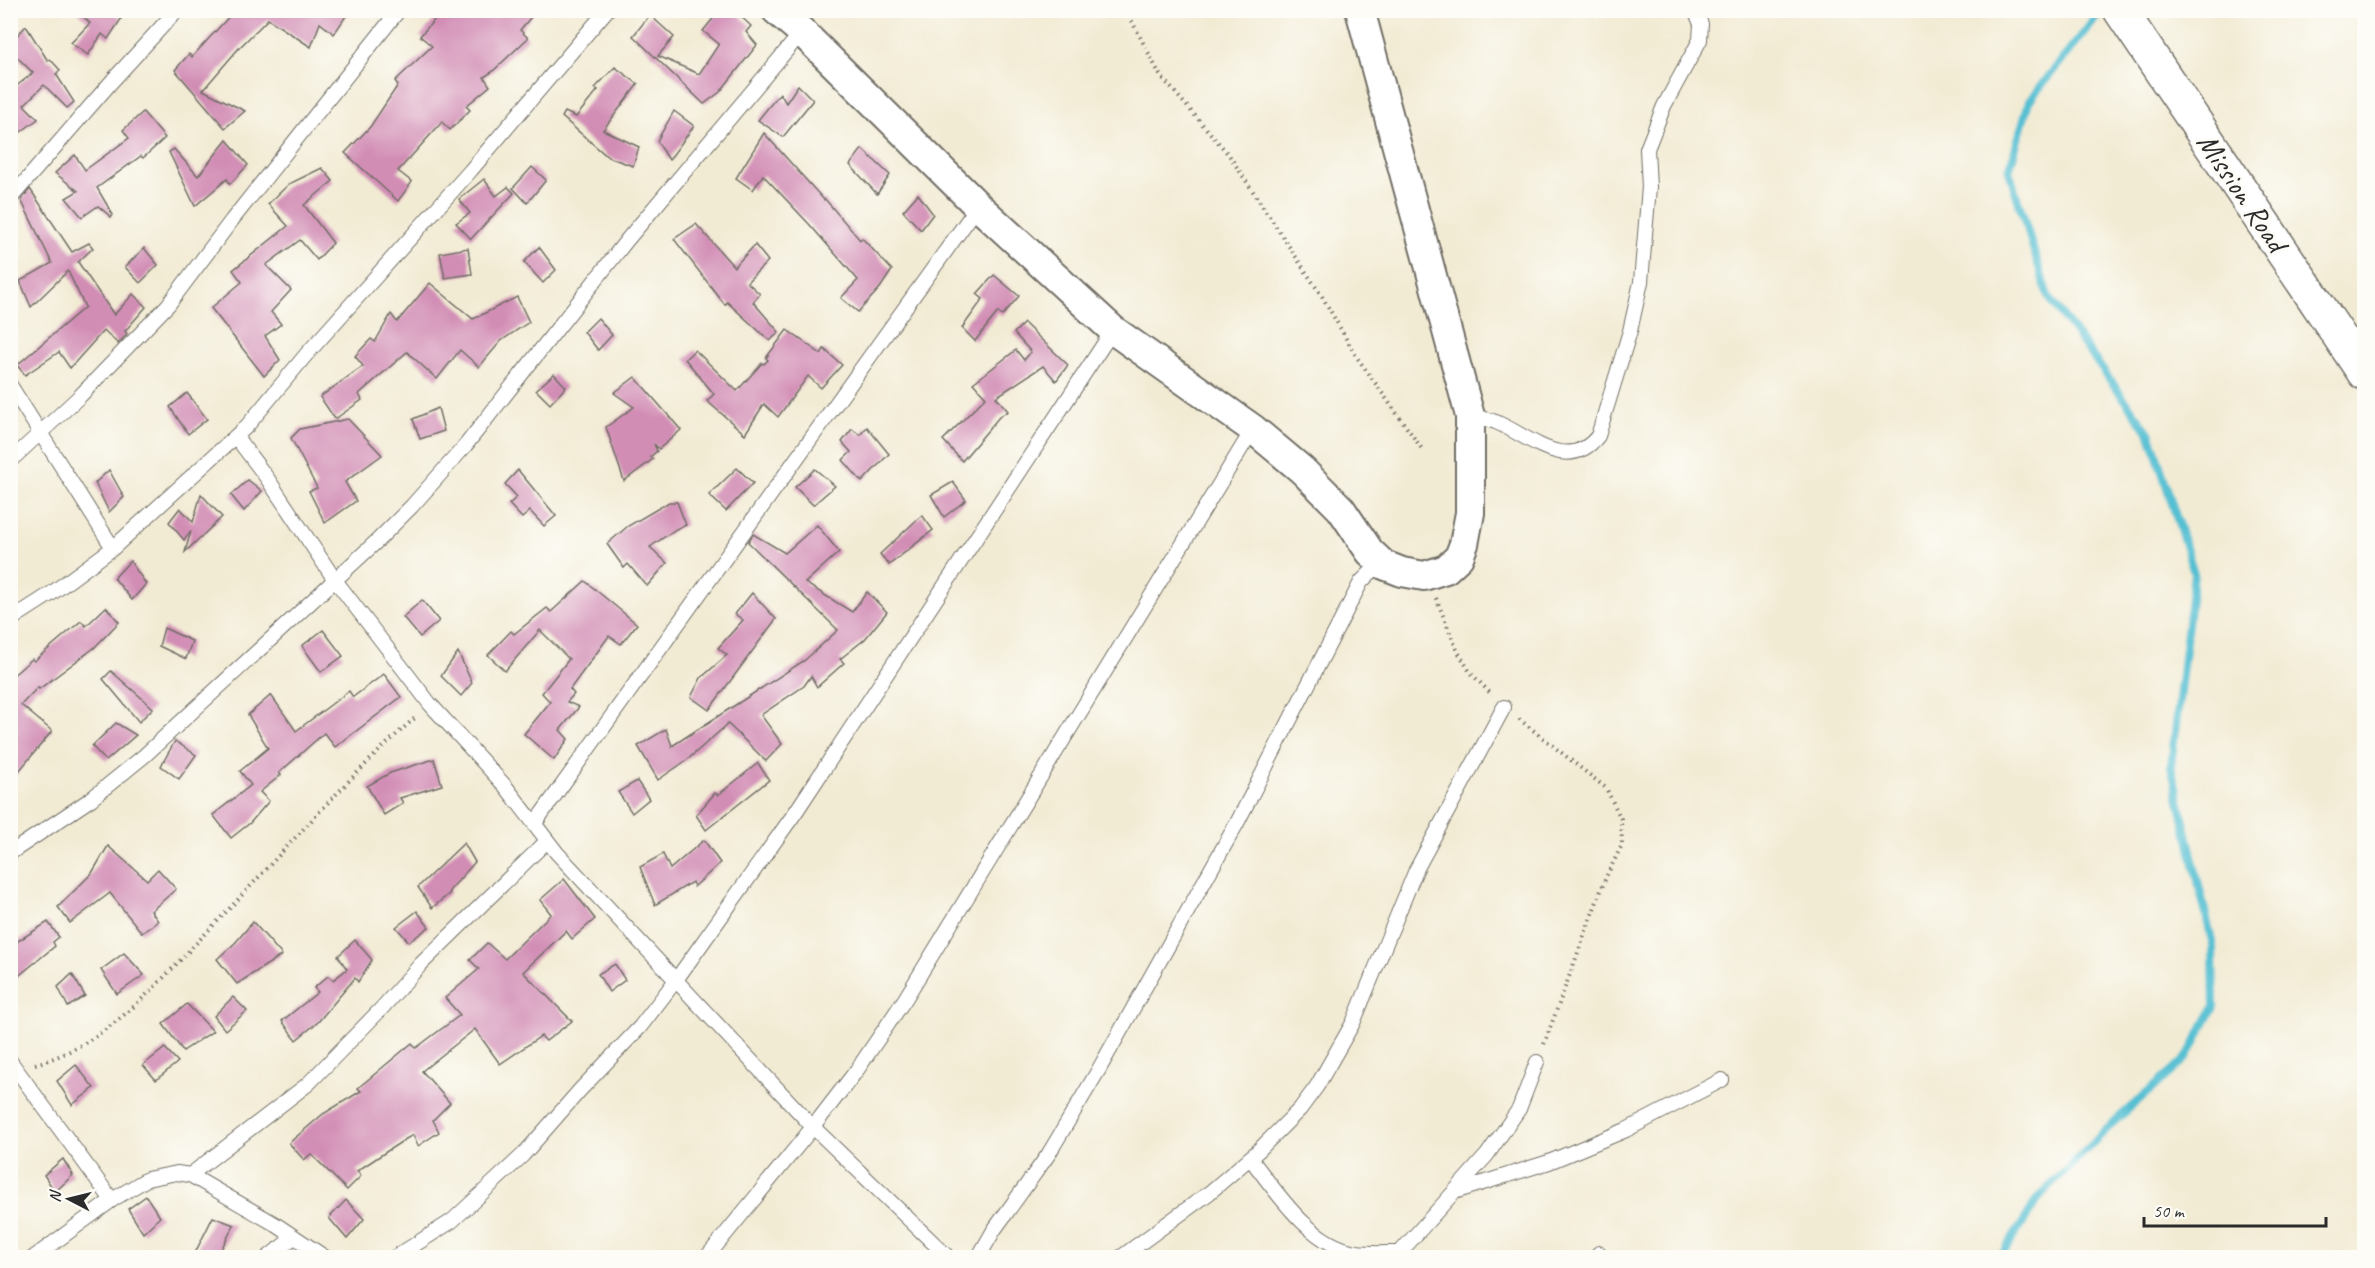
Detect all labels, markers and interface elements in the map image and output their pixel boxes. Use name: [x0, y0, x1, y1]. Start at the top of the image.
street label: Mission Road: [2188, 125, 2298, 262]
north arrow: [39, 1169, 99, 1229]
text: N: [45, 1188, 66, 1203]
scale bar: [2144, 1190, 2326, 1228]
text: 50 m: [2153, 1200, 2186, 1222]

